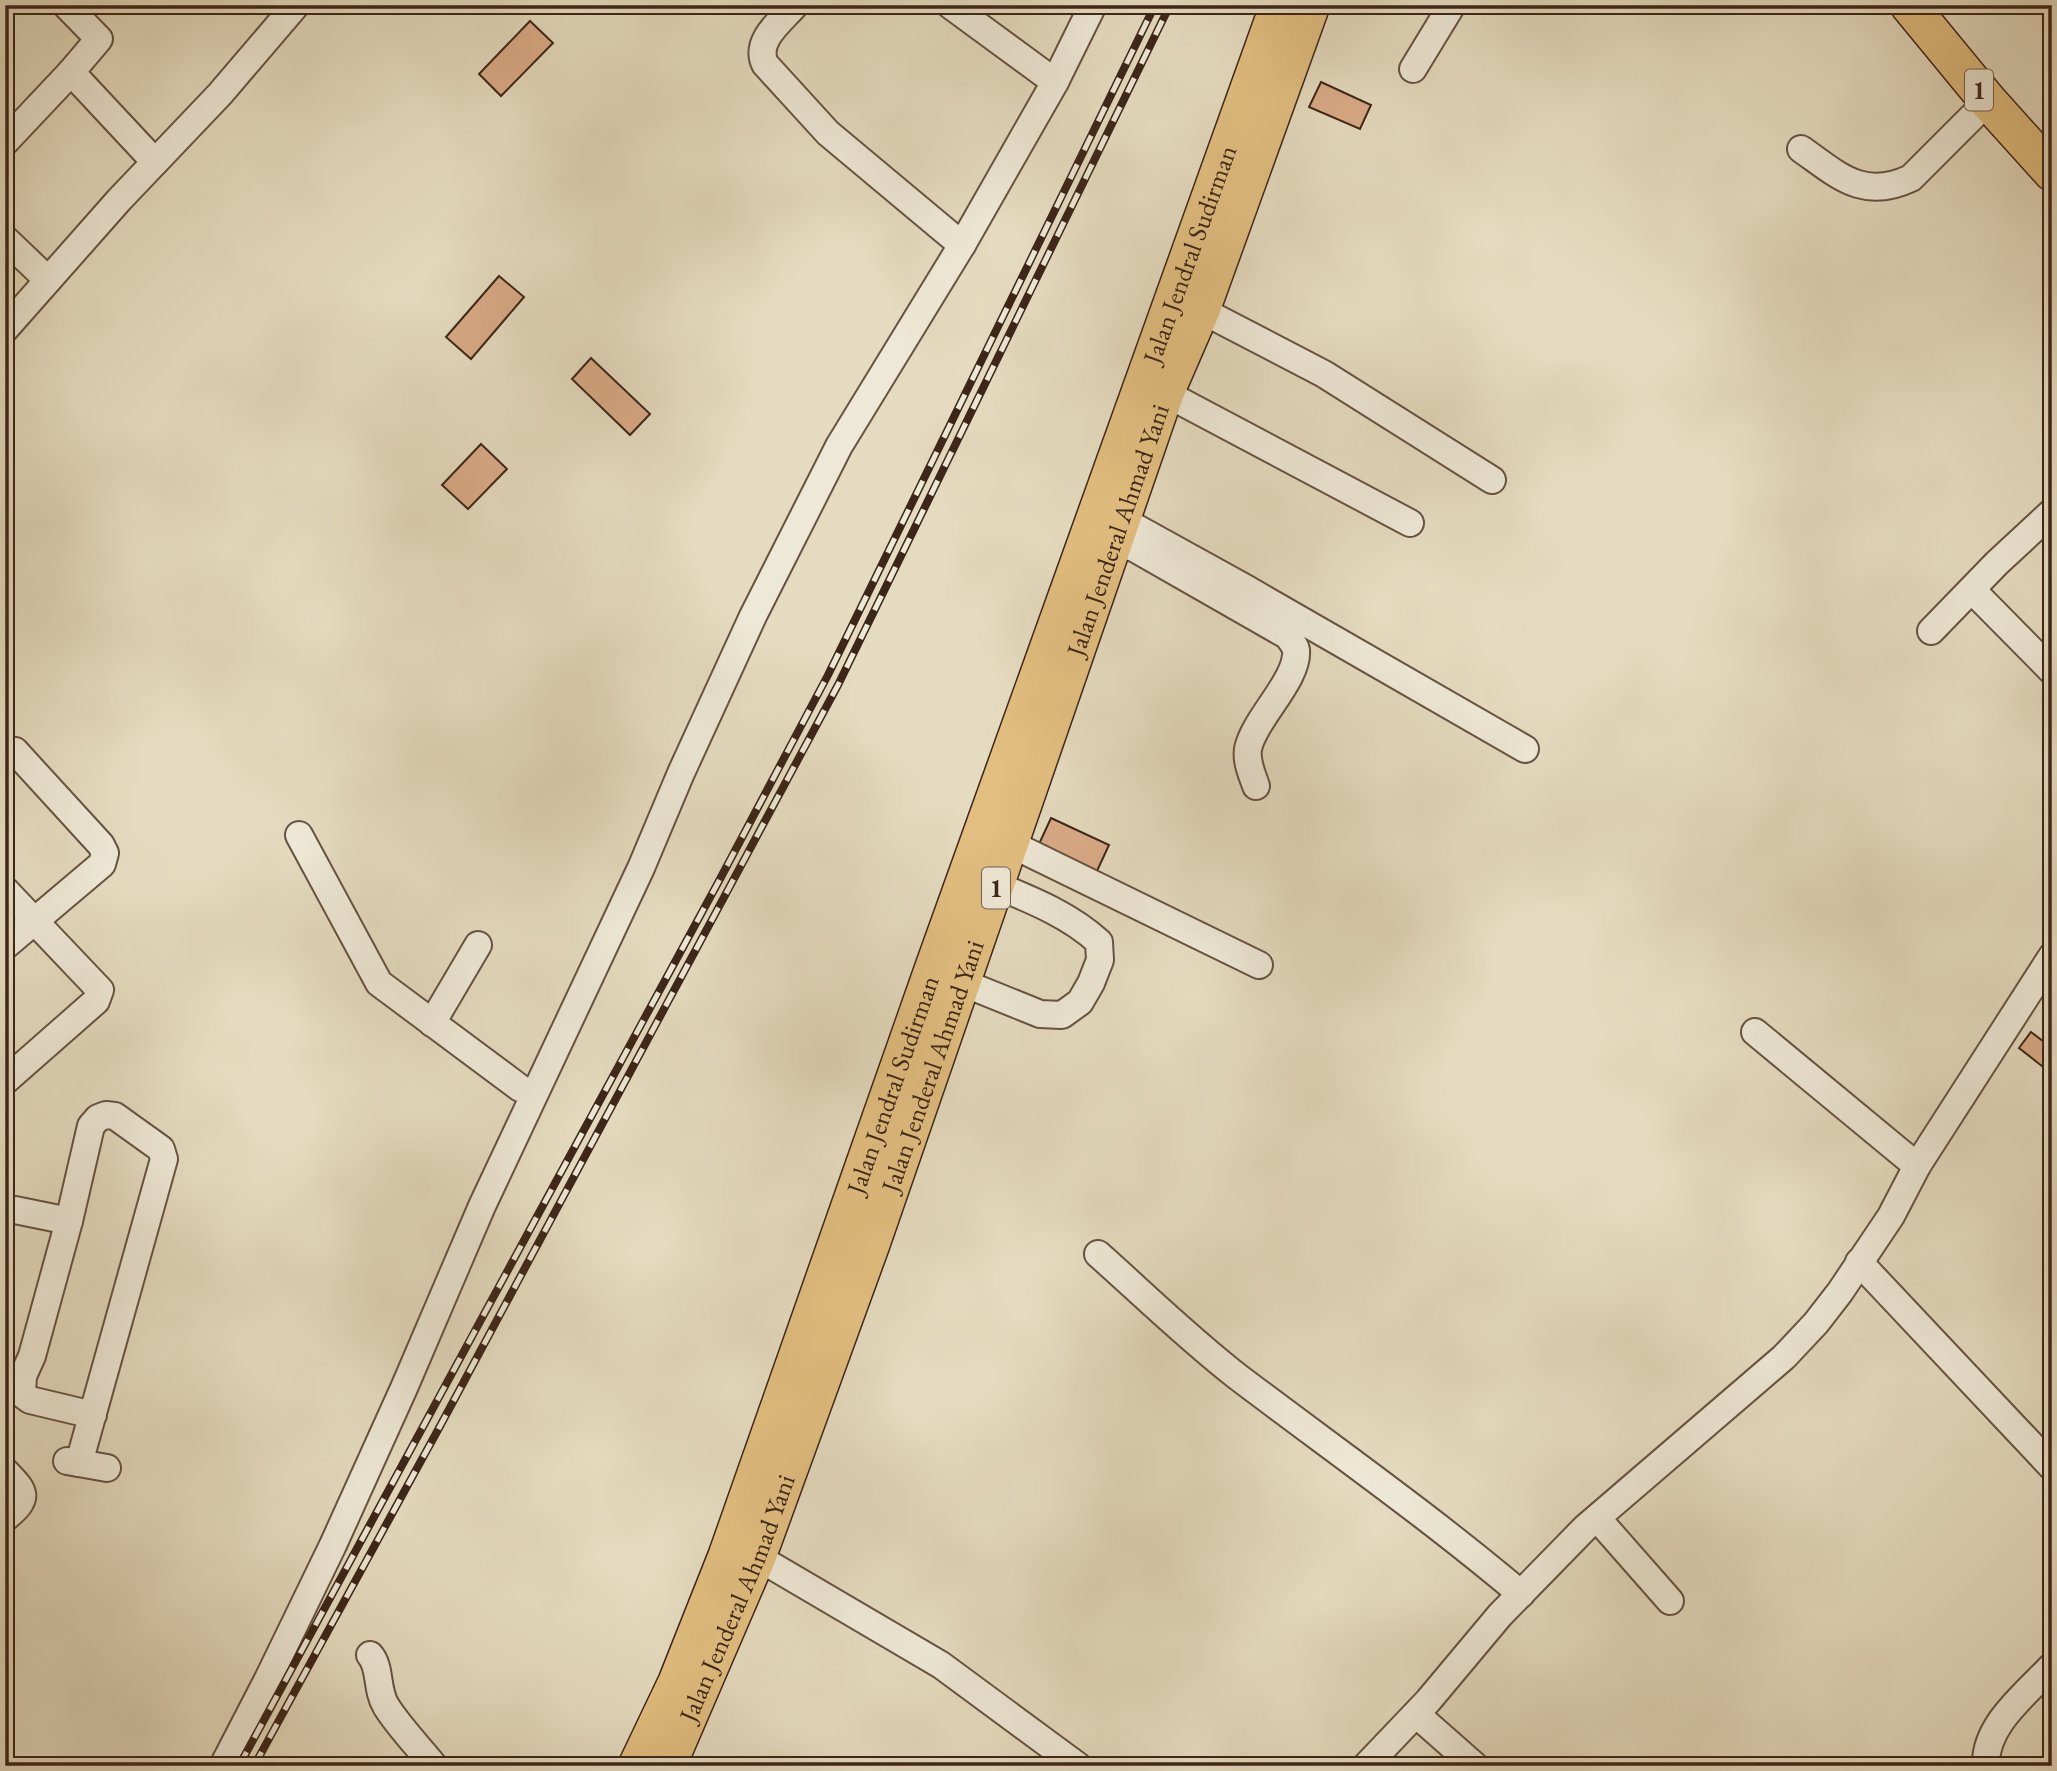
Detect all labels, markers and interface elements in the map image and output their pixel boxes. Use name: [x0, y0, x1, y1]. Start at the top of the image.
road number: 1: [1965, 70, 1993, 110]
street label: Jalan Jendral Sudirman: [1134, 140, 1244, 370]
street label: Jalan Jenderal Ahmad Yani: [1058, 399, 1177, 663]
road number: 1: [982, 868, 1010, 908]
street label: Jalan Jenderal Ahmad Yani: [873, 935, 992, 1198]
street label: Jalan Jendral Sudirman: [838, 971, 947, 1201]
street label: Jalan Jenderal Ahmad Yani: [670, 1470, 803, 1729]

